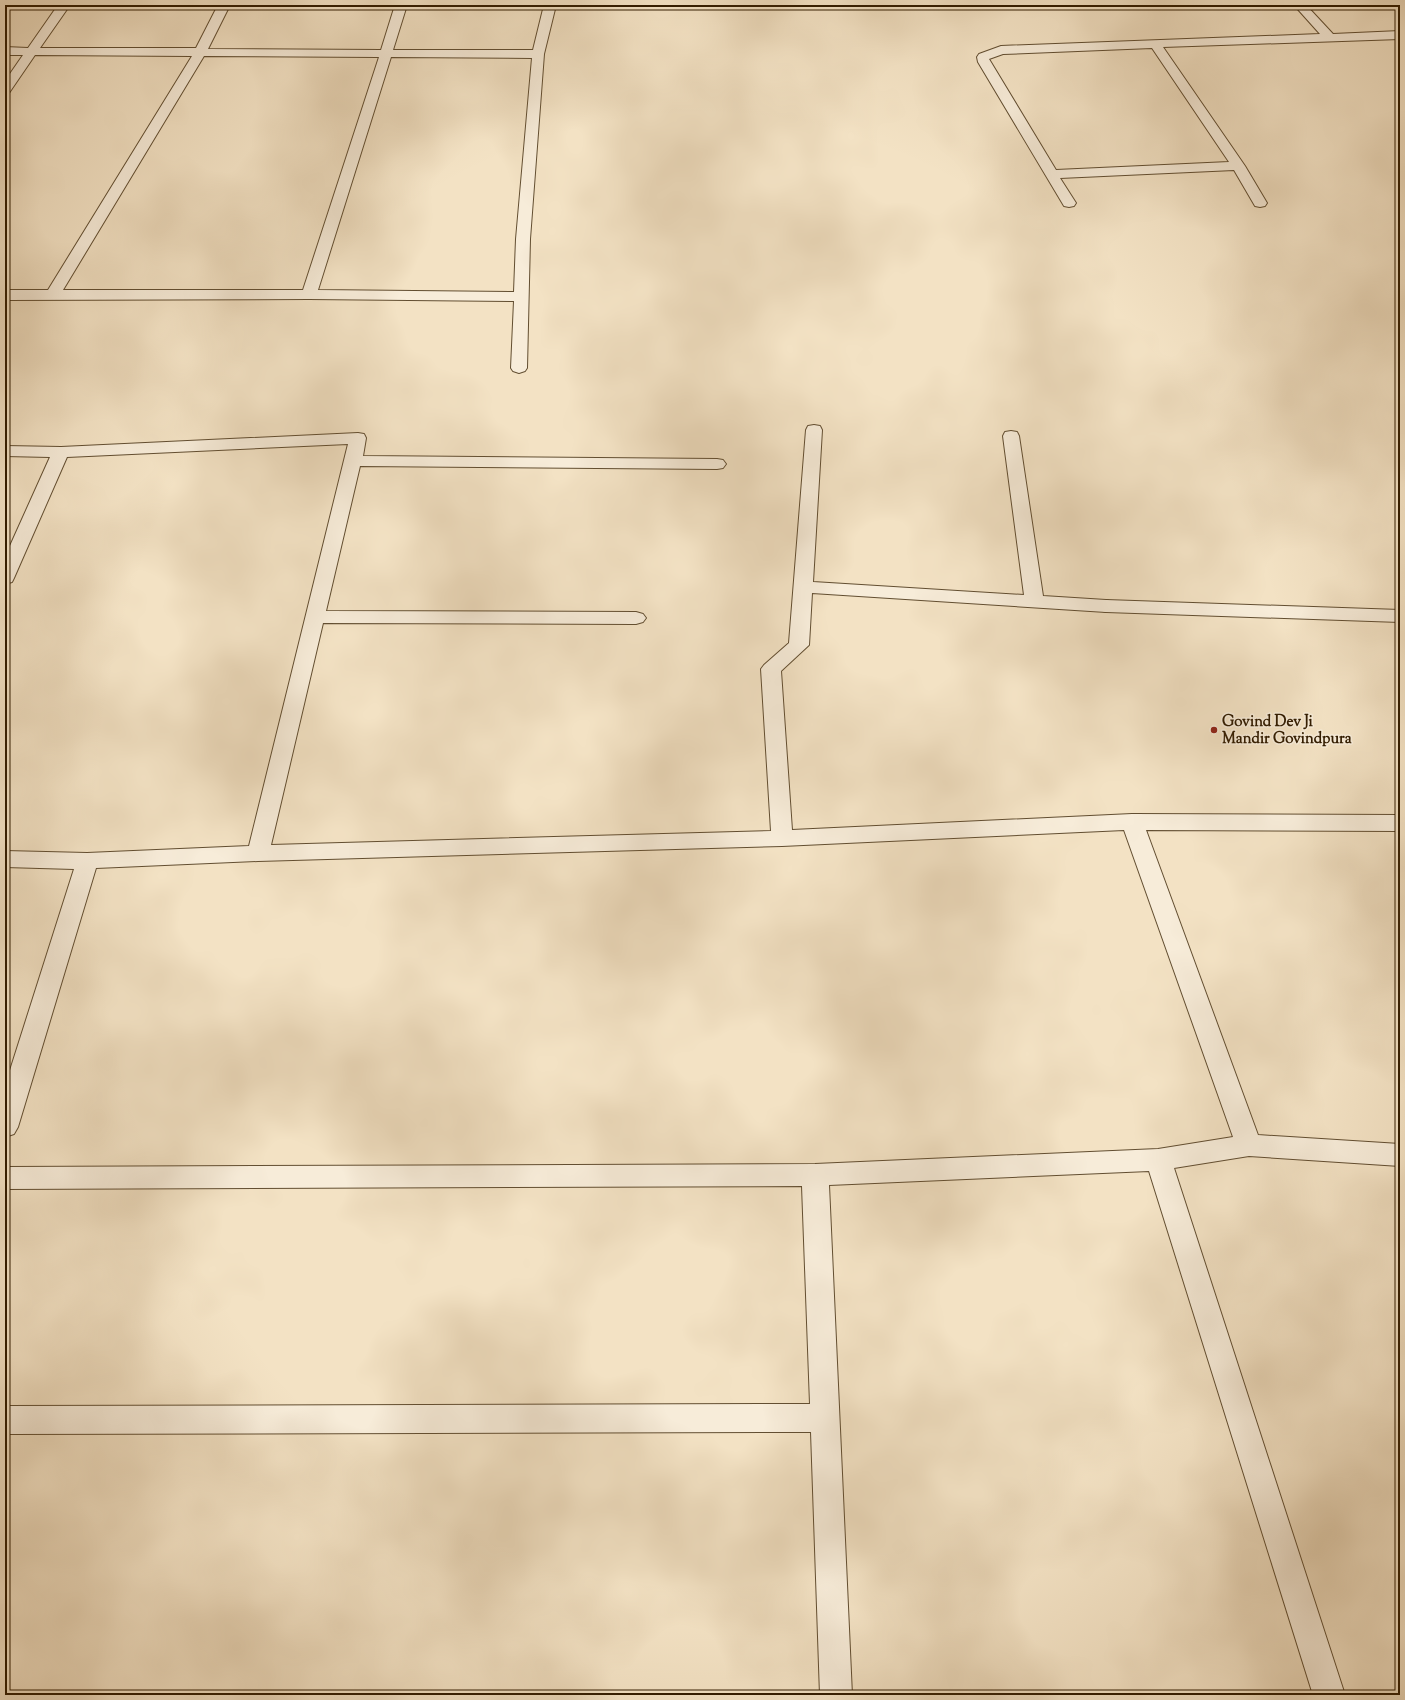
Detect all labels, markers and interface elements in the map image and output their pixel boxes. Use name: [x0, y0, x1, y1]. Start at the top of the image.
place label: Govind Dev Ji Mandir Govindpura: [1222, 712, 1352, 750]
marker: Govind Dev Ji Mandir Govindpura: [1209, 725, 1219, 735]

